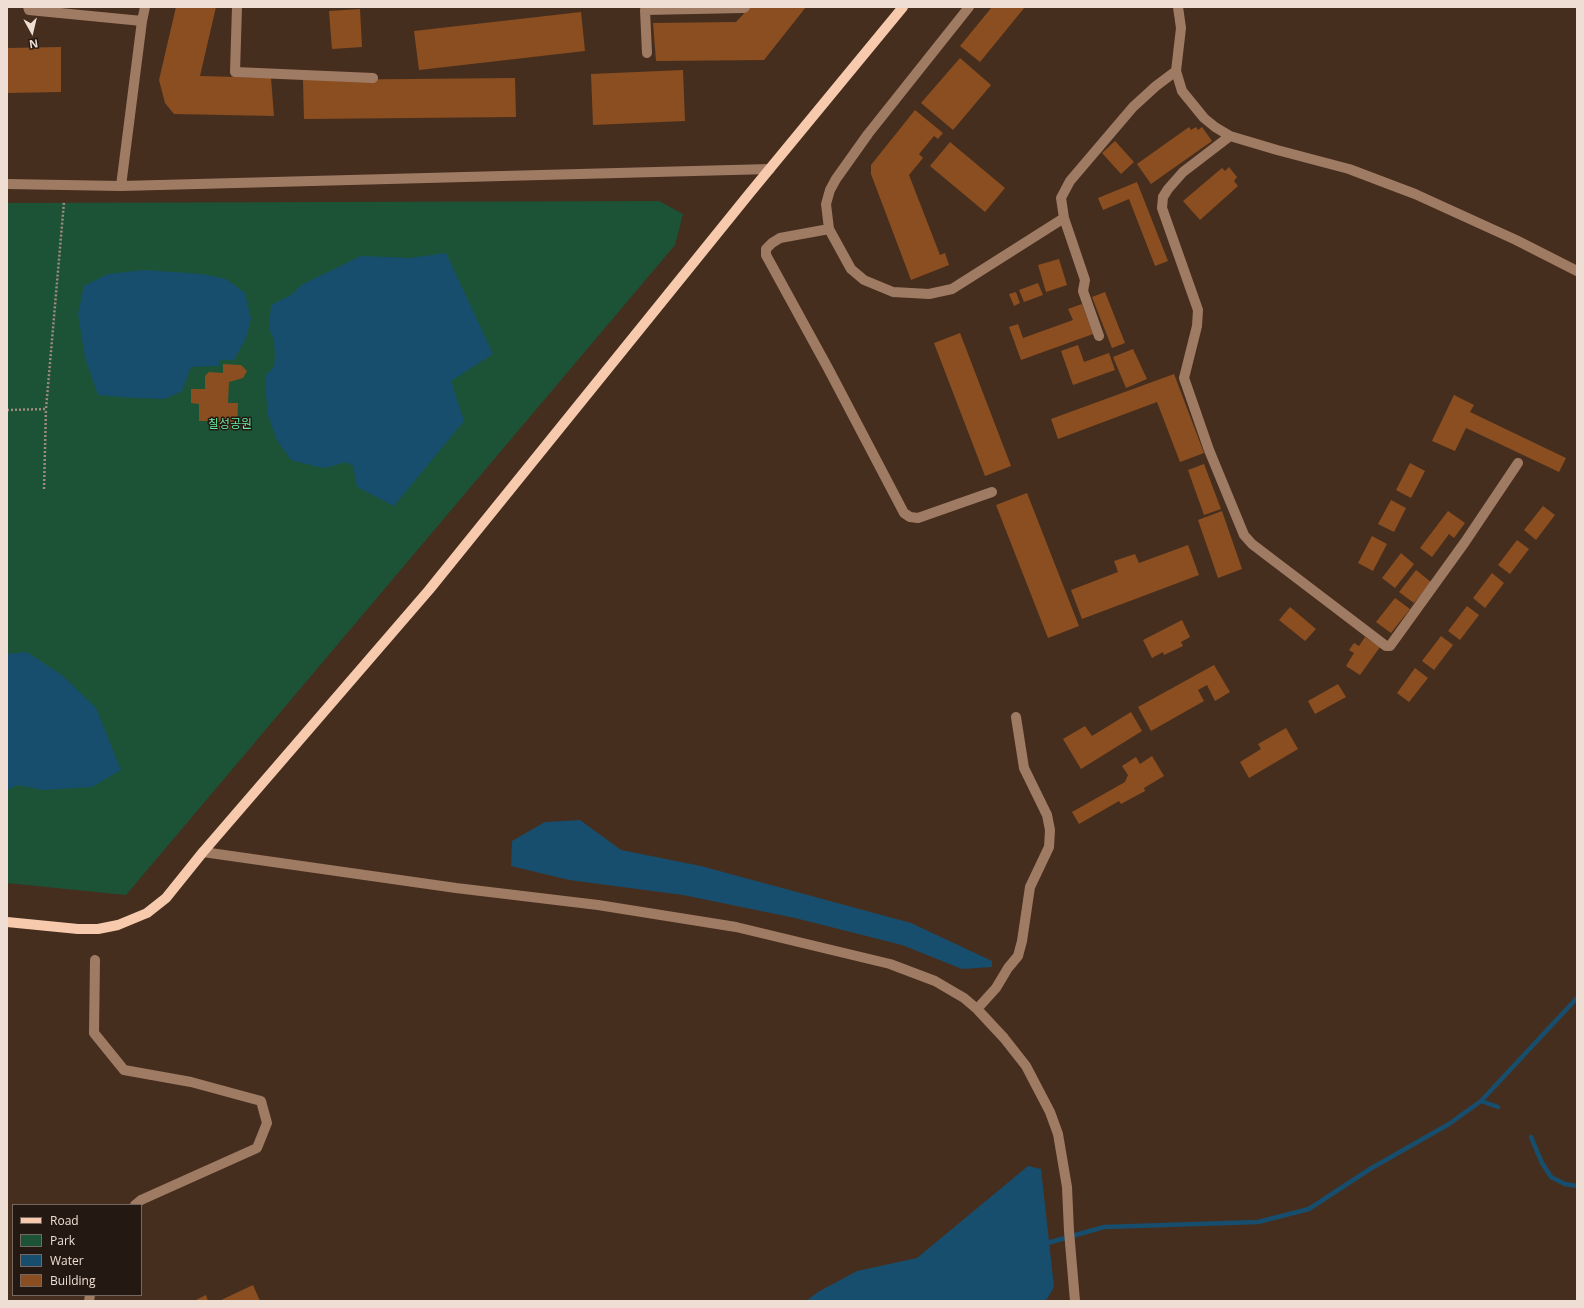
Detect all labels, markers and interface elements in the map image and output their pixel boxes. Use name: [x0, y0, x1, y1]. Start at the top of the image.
north arrow: [12, 12, 52, 52]
text: N: [28, 36, 39, 52]
park label: 칠성공원: [208, 418, 252, 432]
legend: [12, 1204, 142, 1296]
text: Road: [50, 1212, 79, 1229]
text: Park: [50, 1232, 75, 1249]
text: Water: [50, 1252, 84, 1269]
text: Building: [50, 1272, 95, 1289]

